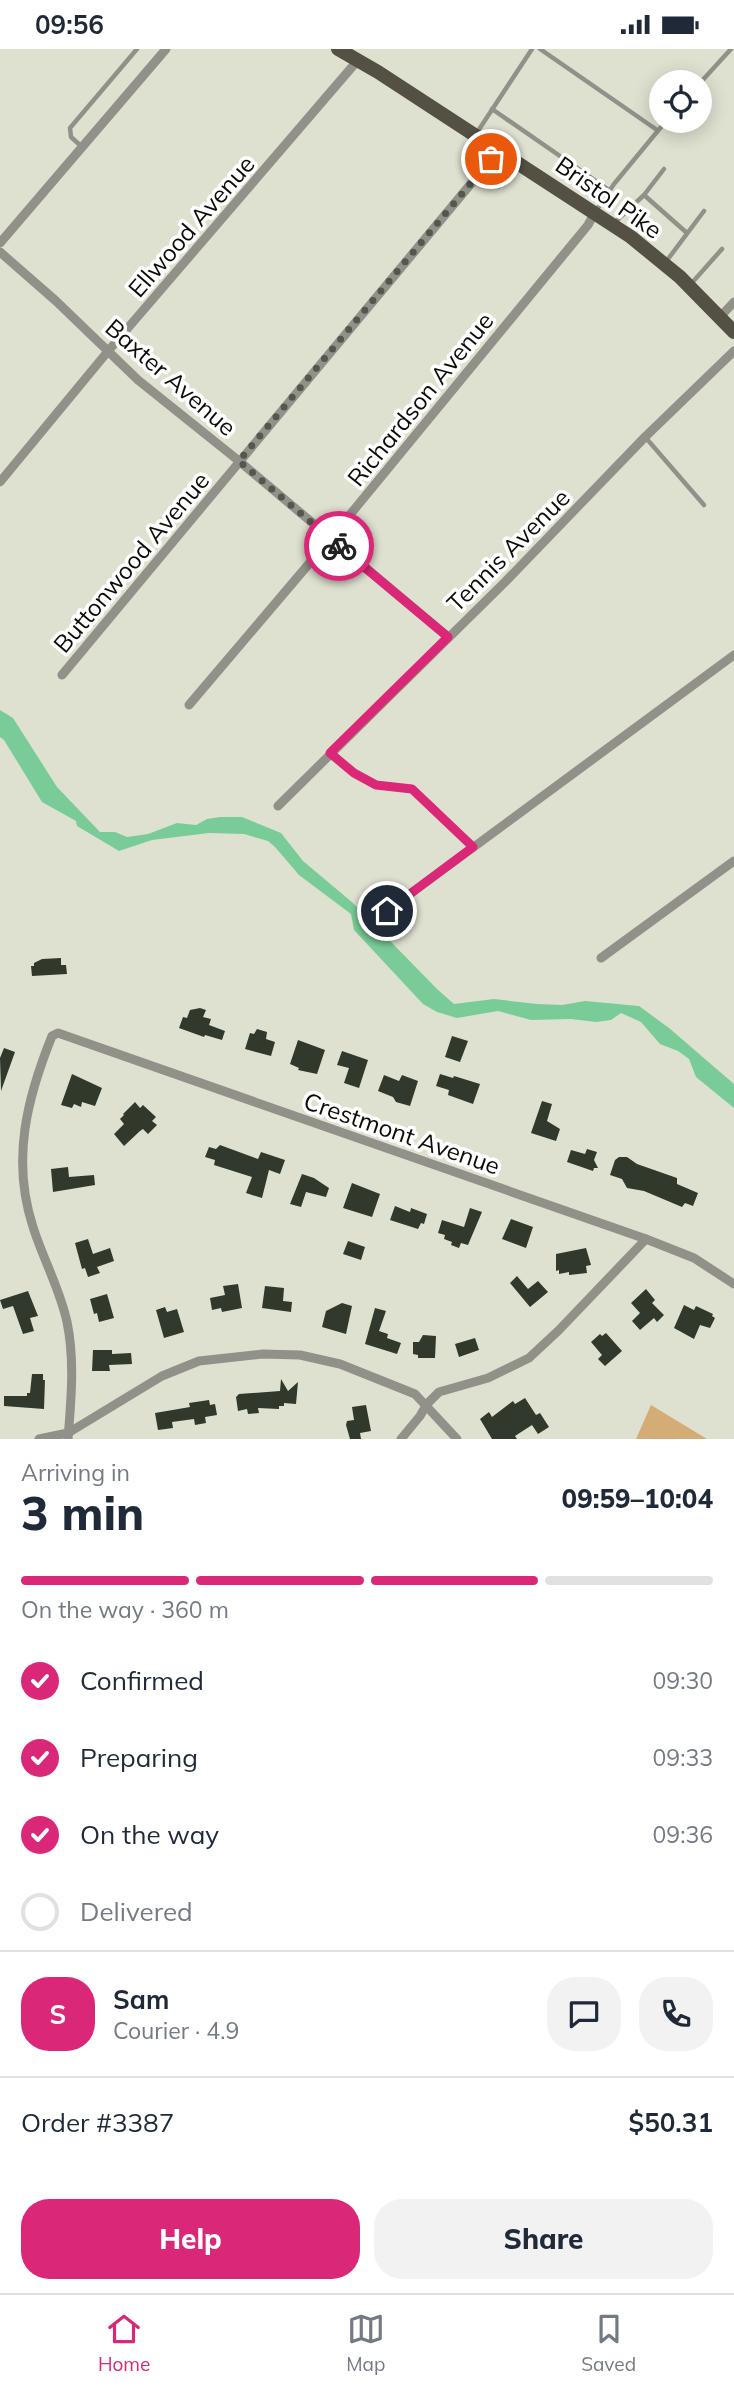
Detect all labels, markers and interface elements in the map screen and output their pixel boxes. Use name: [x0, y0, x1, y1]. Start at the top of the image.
text: 09:56: [35, 8, 104, 41]
map controls: [649, 70, 712, 133]
button: locate: [649, 70, 712, 133]
pin: [461, 129, 521, 189]
icon: bag: [472, 140, 510, 178]
street label: Ellwood Avenue: [121, 149, 261, 303]
street label: Bristol Pike: [550, 149, 668, 245]
street label: Richardson Avenue: [341, 306, 499, 492]
street label: Baxter Avenue: [99, 312, 243, 442]
street label: Buttonwood Avenue: [47, 466, 215, 658]
street label: Tennis Avenue: [440, 482, 576, 618]
courier: [304, 511, 374, 581]
icon: bike: [320, 527, 358, 565]
pin: [357, 881, 417, 941]
icon: home: [368, 892, 406, 930]
street label: Crestmont Avenue: [300, 1085, 504, 1181]
text: Arriving in: [21, 1458, 130, 1487]
text: 09:59–10:04: [562, 1482, 713, 1515]
text: 3 min: [21, 1484, 144, 1542]
text: On the way · 360 m: [21, 1595, 229, 1624]
icon: check: [21, 1662, 59, 1700]
text: Confirmed: [80, 1664, 204, 1697]
text: 09:30: [653, 1666, 713, 1695]
icon: check: [21, 1739, 59, 1777]
text: Preparing: [80, 1741, 198, 1774]
text: 09:33: [653, 1743, 713, 1772]
icon: check: [21, 1816, 59, 1854]
text: On the way: [80, 1818, 219, 1851]
text: 09:36: [653, 1820, 713, 1849]
text: Delivered: [80, 1895, 193, 1928]
button: chat: [547, 1977, 621, 2051]
button: phone: [639, 1977, 713, 2051]
text: Sam: [113, 1983, 169, 2016]
text: S: [50, 1998, 66, 2031]
text: Courier · 4.9: [113, 2016, 239, 2045]
text: Order #3387: [21, 2106, 174, 2139]
text: $50.31: [629, 2106, 713, 2139]
button: Help: [21, 2199, 360, 2279]
button: Share: [374, 2199, 713, 2279]
tab: Home: [98, 2310, 150, 2376]
tab: Map: [346, 2310, 385, 2376]
tab: Saved: [581, 2310, 636, 2376]

